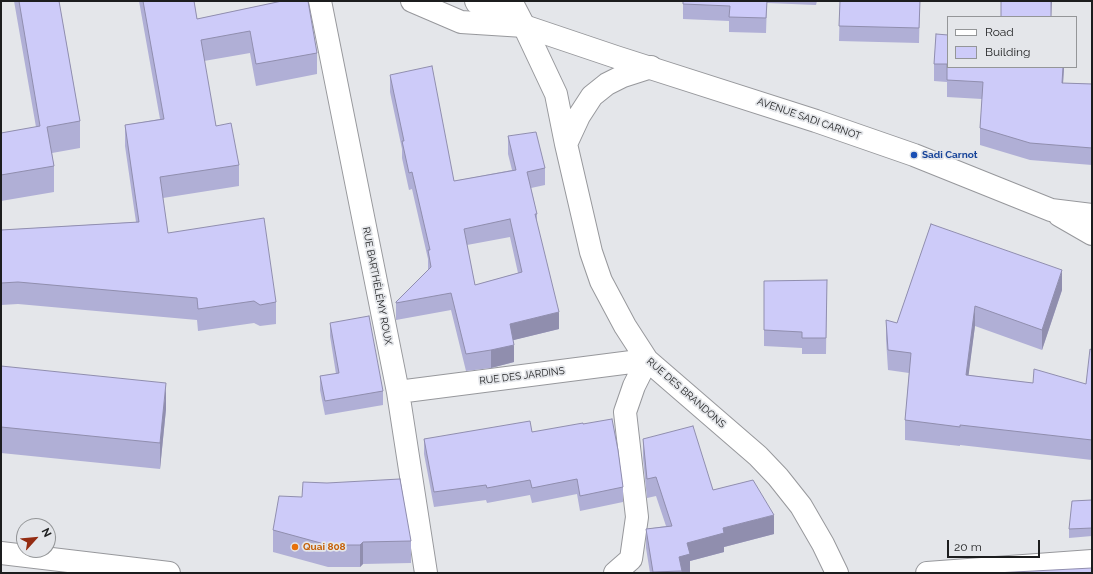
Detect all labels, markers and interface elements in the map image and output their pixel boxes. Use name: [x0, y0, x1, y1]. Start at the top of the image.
legend: [947, 16, 1077, 68]
text: Road: [985, 25, 1014, 39]
text: Building: [985, 45, 1031, 59]
street label: AVENUE SADI CARNOT: [756, 96, 862, 142]
place label: Sadi Carnot: [922, 149, 978, 161]
marker: Sadi Carnot: [909, 150, 919, 160]
street label: RUE BARTHÉLÉMY ROUX: [360, 226, 394, 346]
street label: RUE DES BRANDONS: [644, 355, 728, 431]
street label: RUE DES JARDINS: [479, 365, 565, 387]
north arrow: [16, 518, 56, 558]
text: N: [39, 526, 54, 539]
scale bar: [949, 532, 1042, 558]
text: 20 m: [954, 540, 982, 554]
place label: Quai 808: [303, 541, 346, 553]
marker: Quai 808: [290, 542, 300, 552]

